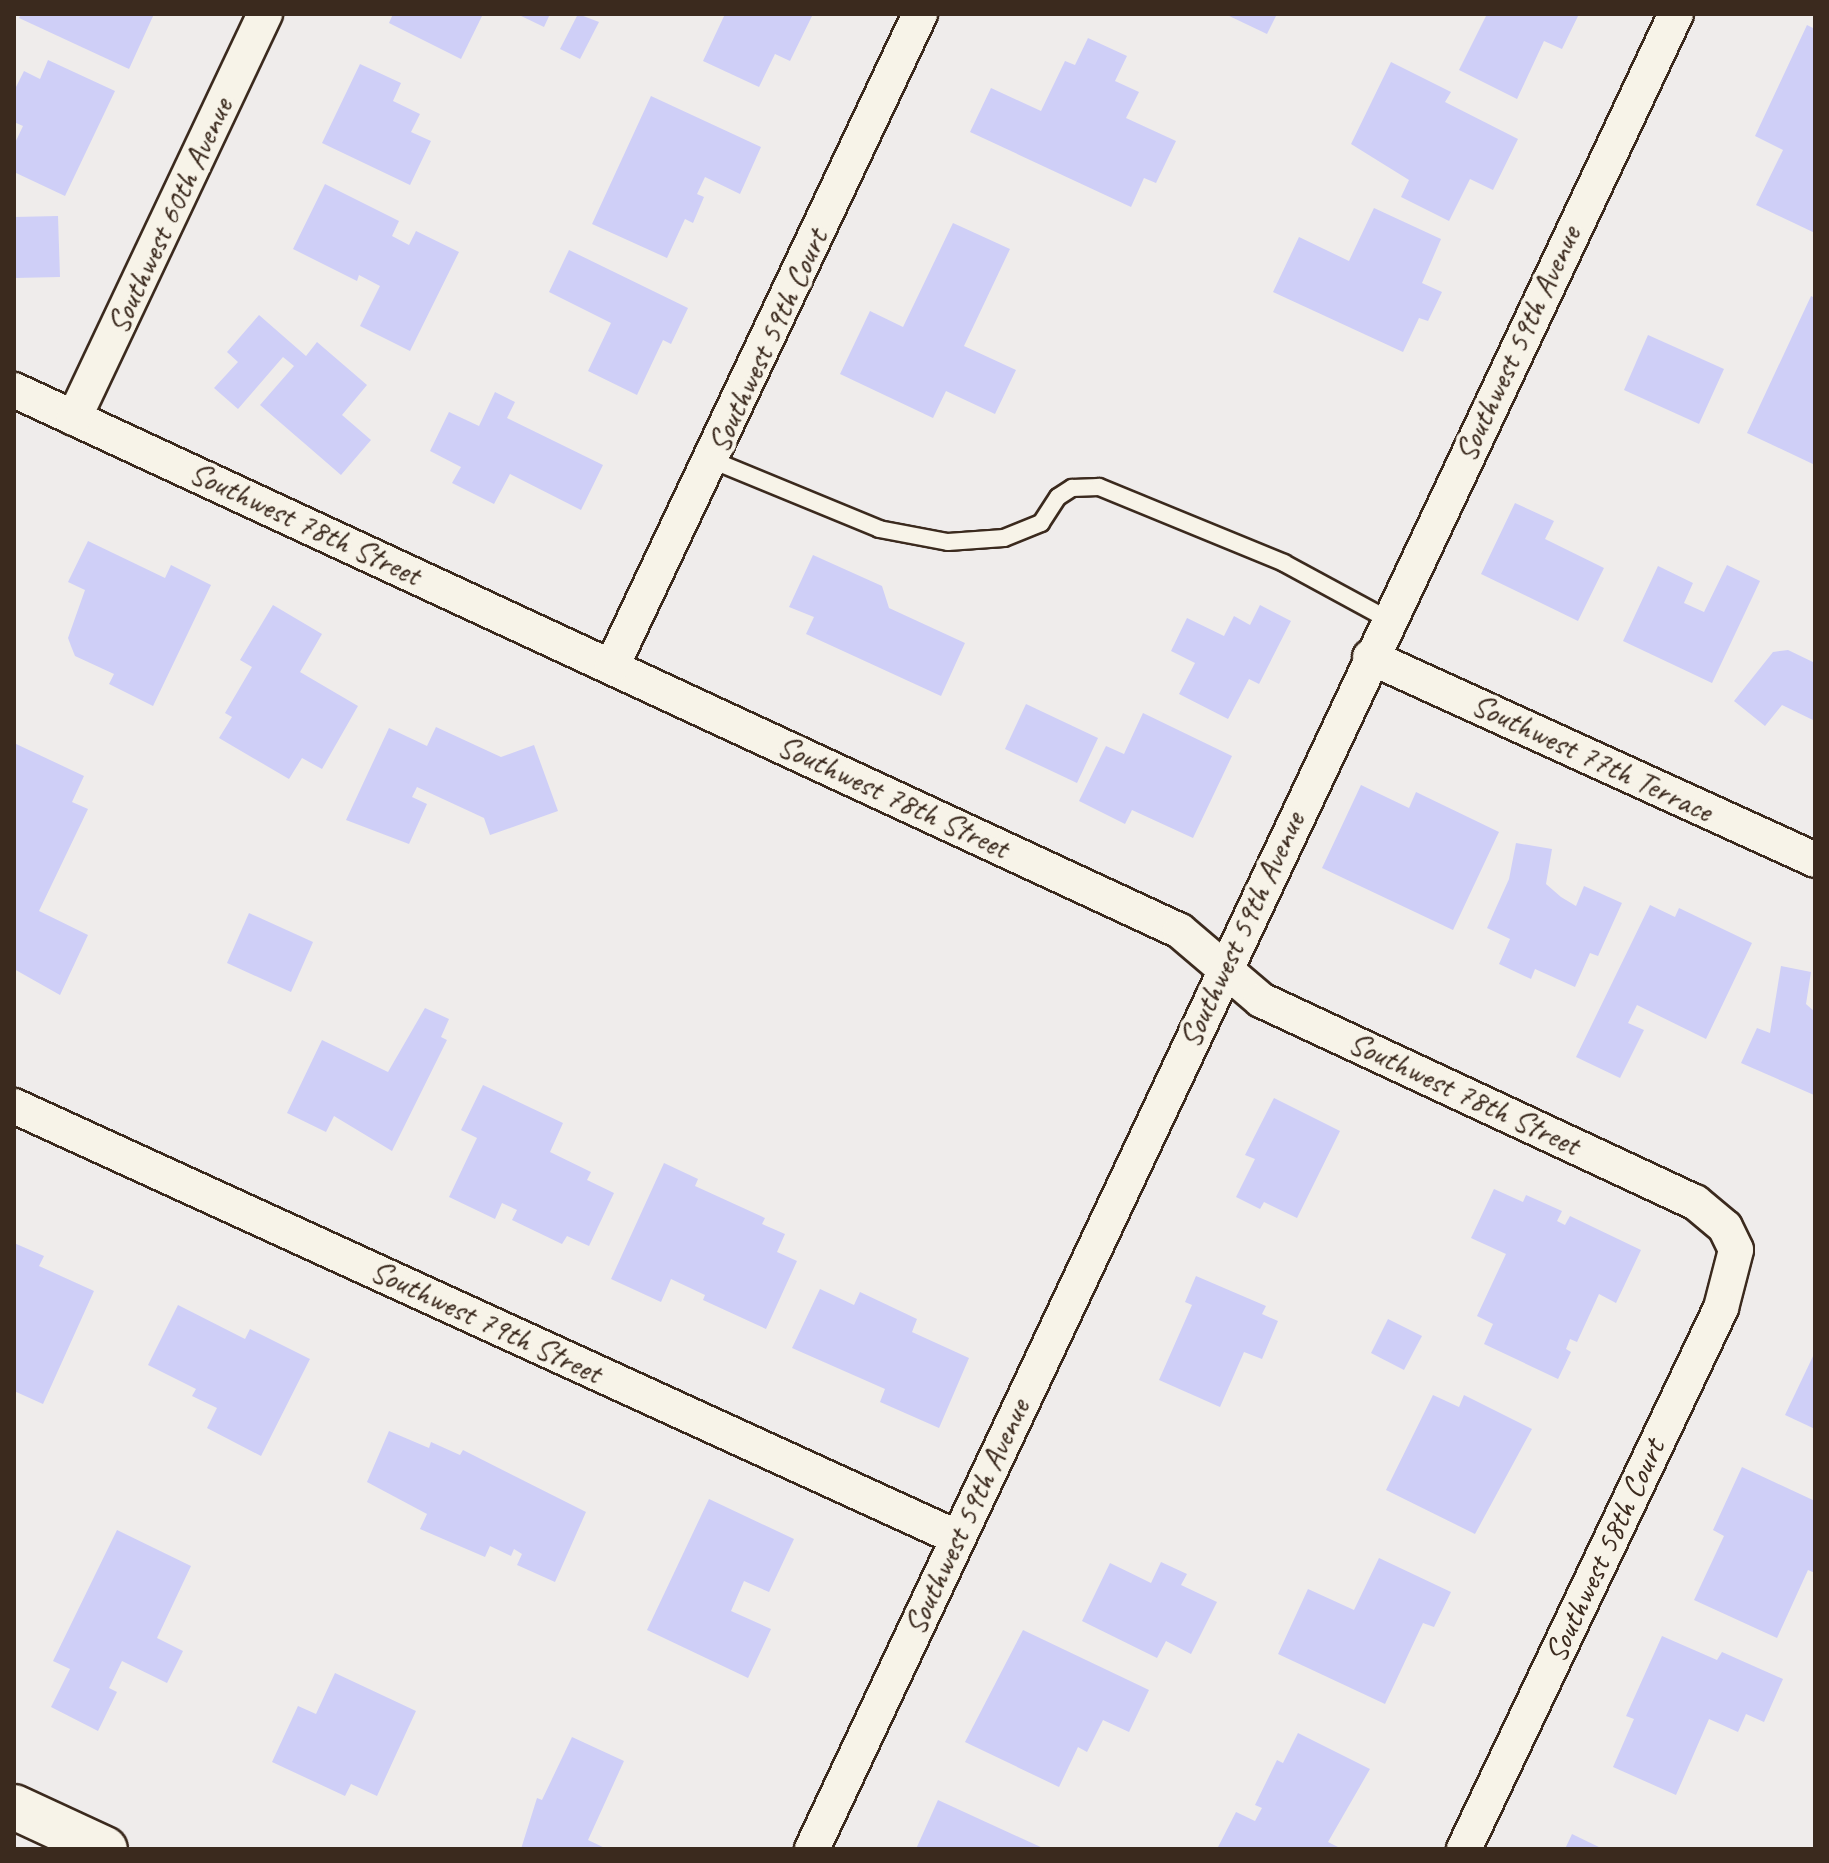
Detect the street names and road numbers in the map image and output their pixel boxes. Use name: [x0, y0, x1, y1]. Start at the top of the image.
street label: Southwest 60th Avenue: [99, 92, 241, 340]
street label: Southwest 59th Avenue: [1447, 220, 1589, 468]
street label: Southwest 59th Court: [700, 223, 836, 459]
street label: Southwest 78th Street: [183, 454, 427, 594]
street label: Southwest 77th Terrace: [1465, 685, 1719, 831]
street label: Southwest 78th Street: [771, 727, 1015, 867]
street label: Southwest 59th Avenue: [1171, 806, 1313, 1054]
street label: Southwest 78th Street: [1342, 1024, 1586, 1164]
street label: Southwest 79th Street: [364, 1252, 608, 1392]
street label: Southwest 59th Avenue: [896, 1393, 1038, 1641]
street label: Southwest 58th Court: [1537, 1433, 1673, 1669]

